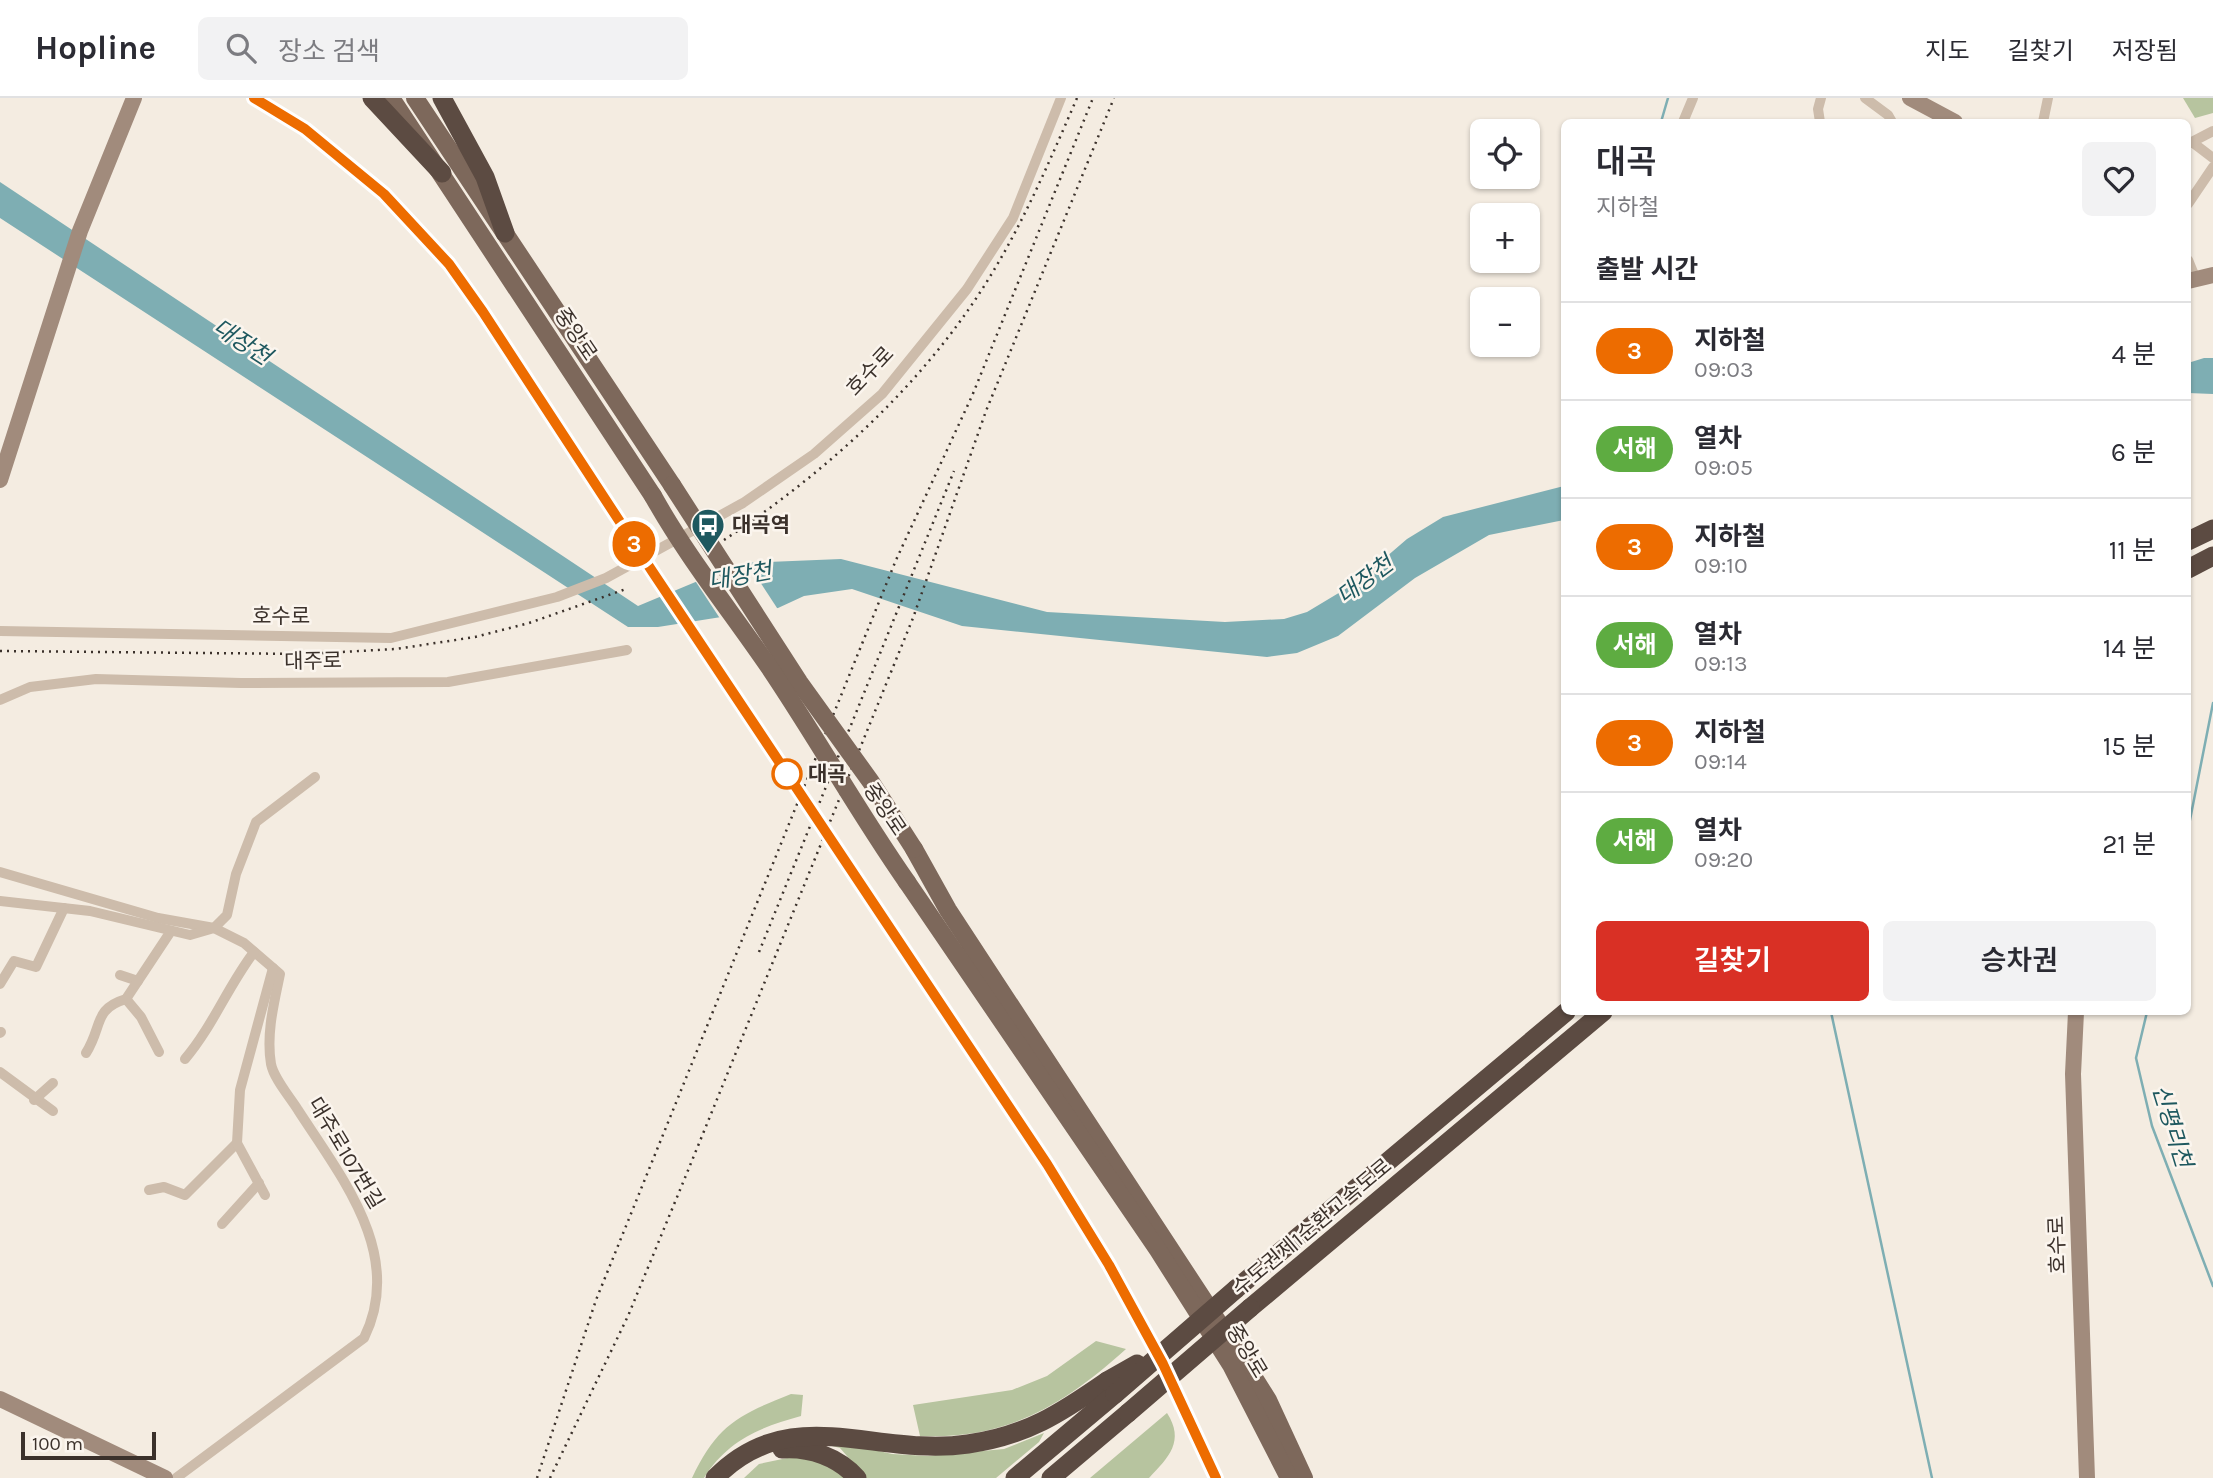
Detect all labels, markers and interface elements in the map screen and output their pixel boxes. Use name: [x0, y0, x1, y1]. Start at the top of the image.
search box: [198, 17, 688, 80]
text: Hopline: [35, 29, 156, 67]
icon: search: [222, 29, 260, 67]
text: 장소 검색: [278, 36, 380, 67]
text: 지도: [1925, 37, 1970, 65]
text: 길찾기: [2008, 37, 2074, 65]
text: 저장됨: [2112, 37, 2178, 65]
map controls: [1470, 119, 1540, 357]
button: locate: [1470, 119, 1540, 189]
button: heart: [2082, 142, 2156, 216]
text: 대곡: [1596, 143, 1657, 181]
text: 지하철: [1596, 194, 1659, 221]
button: +: [1470, 203, 1540, 273]
text: 출발 시간: [1596, 254, 1698, 285]
button: −: [1470, 287, 1540, 357]
street label: 중앙로: [550, 303, 602, 365]
water label: 대장천: [208, 313, 278, 372]
text: 지하철: [1694, 325, 1766, 356]
text: 3: [1627, 337, 1642, 365]
text: 4 분: [2111, 339, 2156, 370]
street label: 호수로: [841, 342, 899, 400]
text: 09:03: [1694, 356, 1754, 383]
text: 열차: [1694, 423, 1742, 454]
text: 서해: [1612, 435, 1657, 463]
text: 6 분: [2111, 437, 2156, 468]
text: 09:05: [1694, 454, 1753, 481]
bus stop icon: 대곡역: [689, 506, 727, 555]
place label: 대곡역: [732, 513, 790, 537]
line badge: 3: [611, 521, 657, 567]
text: 지하철: [1694, 521, 1766, 552]
text: 3: [627, 530, 641, 558]
text: 3: [1627, 533, 1642, 561]
text: 11 분: [2109, 535, 2156, 566]
water label: 대장천: [1332, 548, 1401, 610]
text: 09:10: [1694, 552, 1748, 579]
water label: 대장천: [706, 557, 776, 595]
street label: 호수로: [252, 604, 310, 628]
text: 열차: [1694, 619, 1742, 650]
text: 서해: [1612, 631, 1657, 659]
text: 14 분: [2103, 633, 2156, 664]
street label: 대주로: [284, 648, 342, 674]
text: 09:13: [1694, 650, 1747, 677]
text: 지하철: [1694, 717, 1766, 748]
text: 3: [1627, 729, 1642, 757]
text: 15 분: [2103, 731, 2156, 762]
text: 09:14: [1694, 748, 1747, 775]
marker: 대곡: [772, 759, 802, 789]
place label: 대곡: [808, 762, 847, 786]
street label: 중앙로: [859, 778, 911, 840]
text: 열차: [1694, 815, 1742, 846]
text: 서해: [1612, 827, 1657, 855]
text: 21 분: [2102, 829, 2156, 860]
text: 09:20: [1694, 846, 1753, 873]
button: 길찾기: [1596, 921, 1869, 1001]
button: 승차권: [1883, 921, 2156, 1001]
water label: 신평리천: [2147, 1082, 2198, 1173]
street label: 대주로107번길: [303, 1093, 389, 1213]
street label: 수도권제1순환고속도로: [1228, 1153, 1396, 1301]
street label: 호수로: [2044, 1216, 2070, 1274]
street label: 중앙로: [1222, 1320, 1272, 1382]
scale bar: [21, 1429, 156, 1461]
text: 100 m: [32, 1433, 83, 1455]

